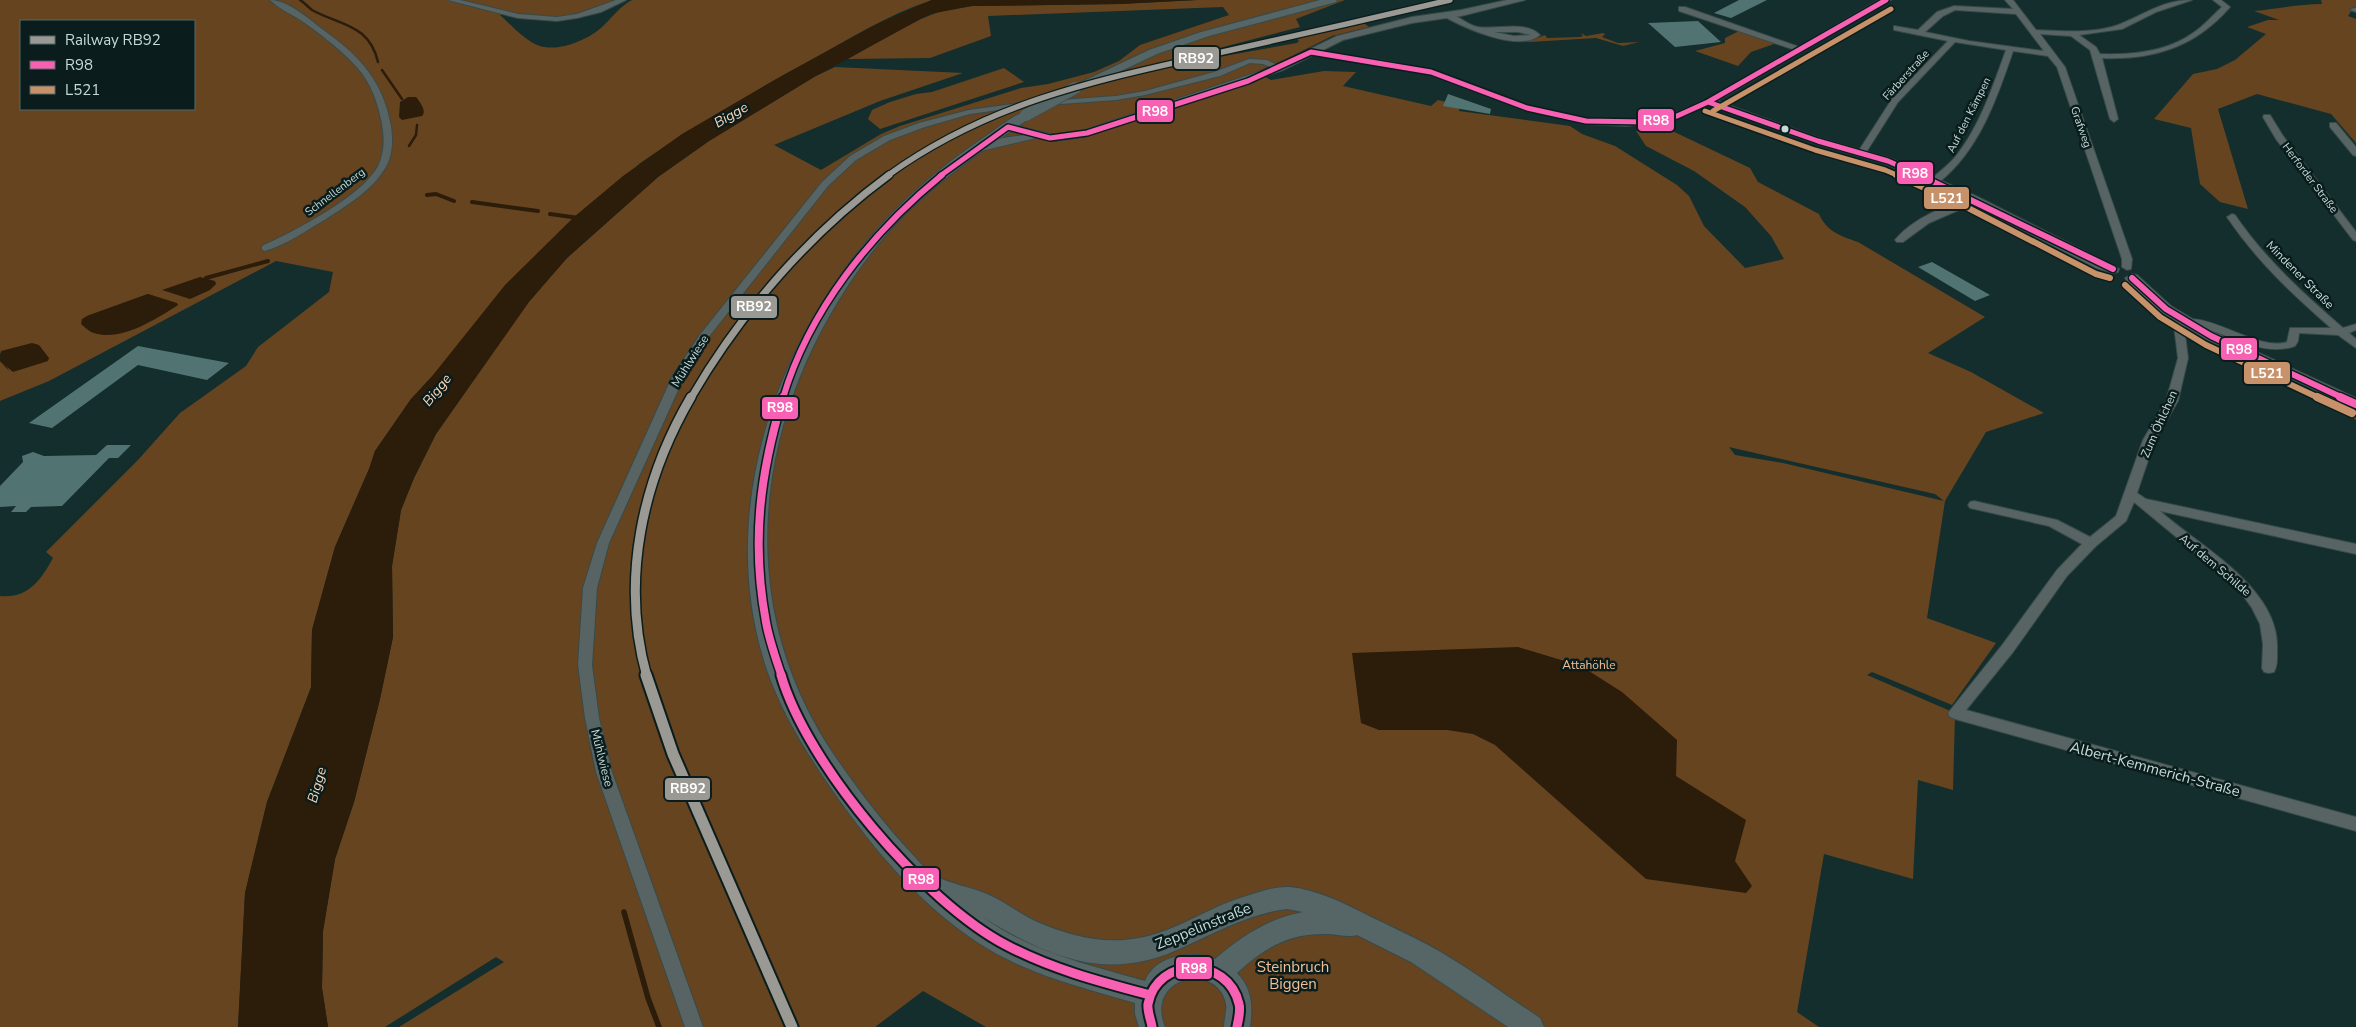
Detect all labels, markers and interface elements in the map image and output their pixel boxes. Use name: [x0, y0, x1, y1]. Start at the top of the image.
legend: [20, 20, 195, 110]
text: Railway RB92: [65, 30, 161, 50]
line badge: RB92: [1173, 46, 1220, 70]
street label: Färberstraße: [1879, 46, 1933, 103]
text: RB92: [1178, 49, 1214, 68]
text: R98: [65, 55, 93, 75]
street label: Auf den Kämpen: [1944, 75, 1994, 155]
text: L521: [65, 80, 100, 100]
water label: Bigge: [710, 97, 752, 132]
line badge: R98: [1136, 99, 1174, 123]
text: R98: [1142, 102, 1168, 121]
street label: Grafweg: [2067, 104, 2095, 150]
line badge: R98: [1637, 108, 1675, 132]
text: R98: [1643, 111, 1669, 130]
unlabelled marker: [1780, 124, 1790, 134]
street label: Herforder Straße: [2279, 140, 2341, 216]
line badge: R98: [1896, 161, 1934, 185]
text: R98: [1902, 164, 1928, 183]
street label: Schnellenberg: [302, 165, 368, 219]
line badge: L521: [1923, 186, 1970, 210]
text: L521: [1930, 189, 1964, 208]
street label: Mindener Straße: [2263, 238, 2337, 312]
line badge: RB92: [730, 295, 778, 319]
text: RB92: [736, 297, 772, 316]
street label: Mühlwiese: [668, 332, 712, 390]
line badge: R98: [2220, 337, 2258, 361]
text: R98: [2226, 340, 2252, 359]
line badge: L521: [2243, 361, 2291, 385]
text: L521: [2250, 364, 2284, 383]
water label: Bigge: [418, 369, 456, 410]
street label: Zum Öhlchen: [2137, 388, 2181, 460]
line badge: R98: [761, 396, 799, 420]
text: R98: [767, 398, 793, 417]
street label: Auf dem Schilde: [2176, 530, 2254, 600]
park label: Attahöhle: [1562, 657, 1616, 673]
street label: Mühlwiese: [587, 728, 617, 788]
street label: Albert-Kemmerich-Straße: [2068, 737, 2242, 801]
water label: Bigge: [303, 764, 331, 805]
line badge: RB92: [664, 777, 711, 801]
text: RB92: [670, 779, 706, 798]
line badge: R98: [902, 867, 940, 891]
text: R98: [908, 870, 934, 889]
street label: Zeppelinstraße: [1152, 898, 1254, 954]
line badge: R98: [1175, 956, 1213, 980]
park label: Steinbruch Biggen: [1257, 957, 1329, 994]
text: R98: [1181, 959, 1207, 978]

